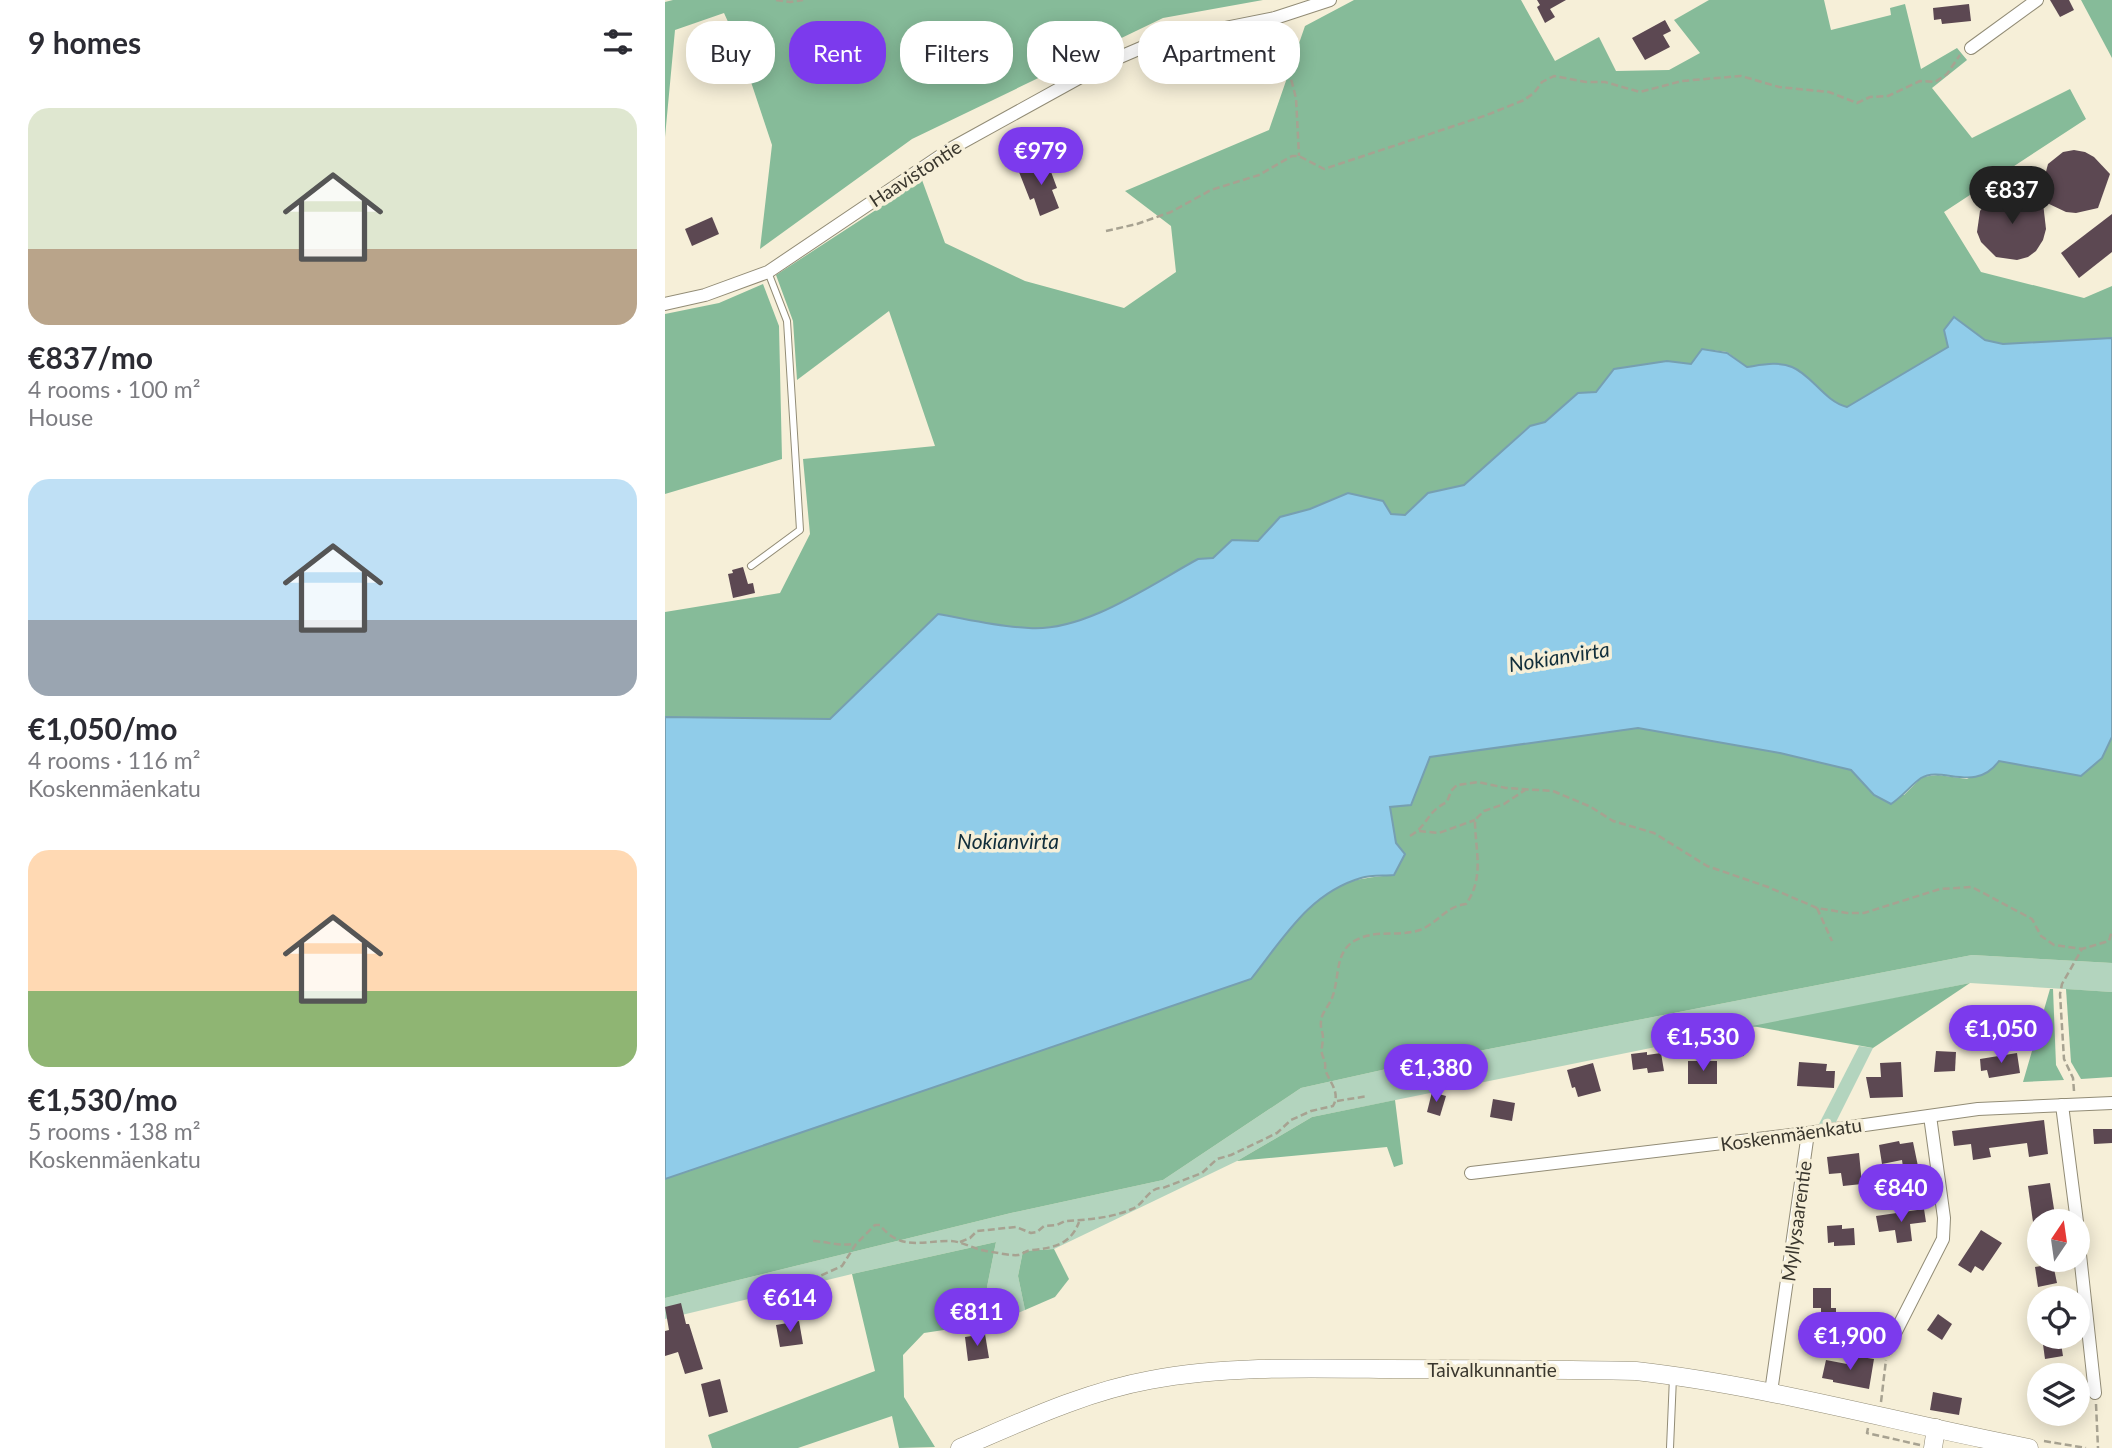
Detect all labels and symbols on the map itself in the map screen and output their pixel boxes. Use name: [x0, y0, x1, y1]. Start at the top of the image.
pin: €979: [1000, 128, 1082, 187]
street label: Haavistontie: [865, 135, 965, 211]
pin: €837: [1971, 166, 2053, 226]
water label: Nokianvirta: [1507, 636, 1611, 676]
water label: Nokianvirta: [957, 828, 1059, 853]
pin: €1,050: [1944, 1006, 2058, 1065]
pin: €1,530: [1646, 1014, 1760, 1073]
pin: €1,380: [1379, 1044, 1493, 1104]
street label: Koskenmäenkatu: [1719, 1113, 1863, 1155]
street label: Myllysaarentie: [1776, 1159, 1816, 1283]
pin: €840: [1860, 1164, 1942, 1224]
north arrow: [2027, 1209, 2089, 1272]
pin: €614: [749, 1274, 831, 1334]
pin: €811: [936, 1288, 1018, 1348]
pin: €1,900: [1793, 1312, 1907, 1372]
street label: Taivalkunnantie: [1427, 1358, 1557, 1381]

